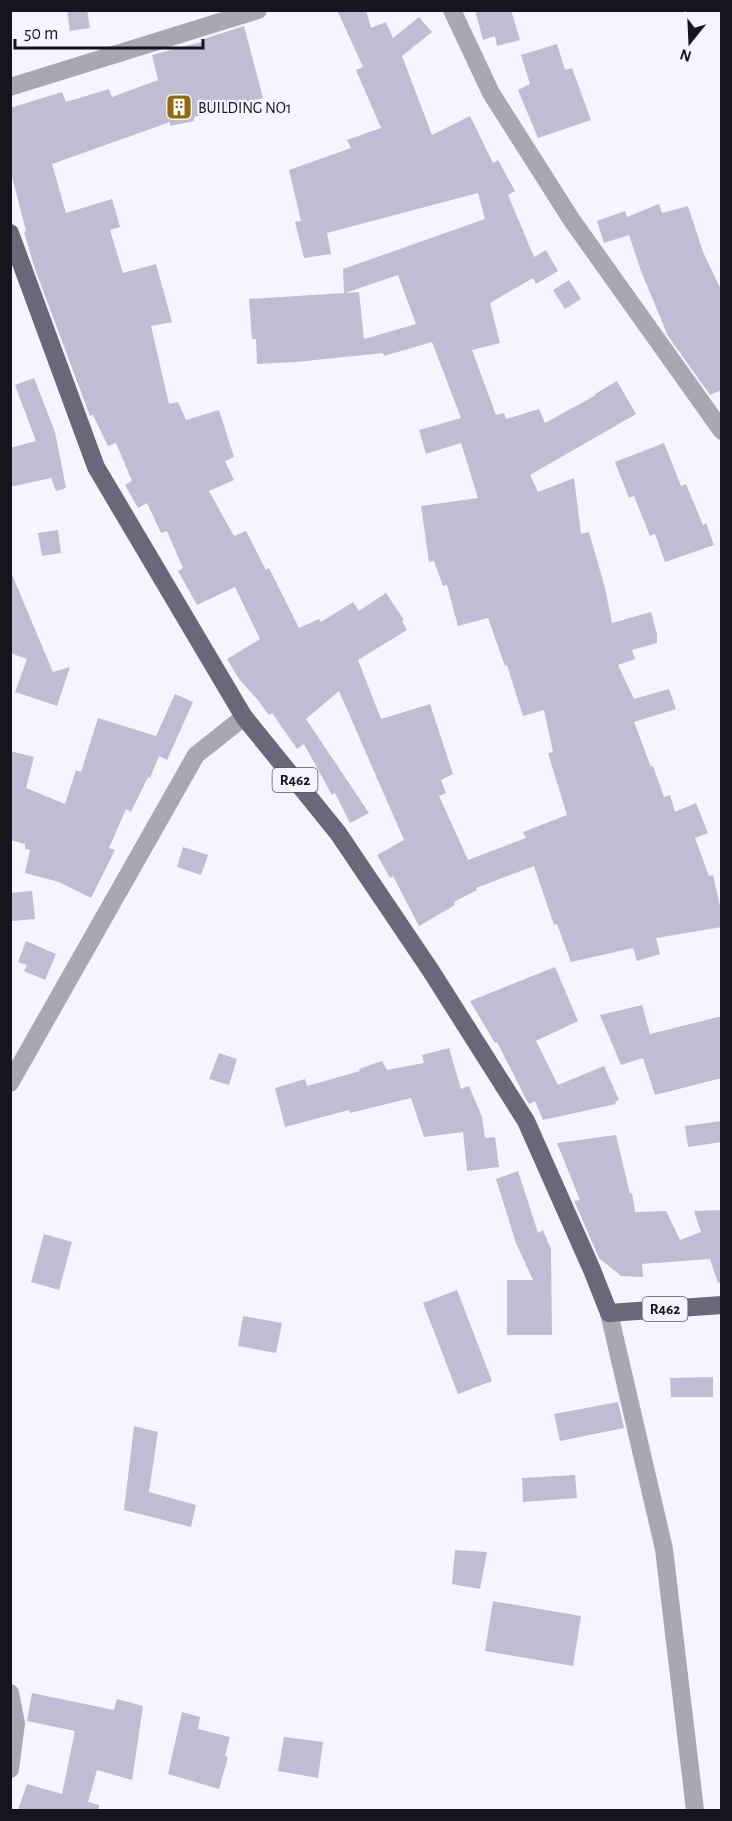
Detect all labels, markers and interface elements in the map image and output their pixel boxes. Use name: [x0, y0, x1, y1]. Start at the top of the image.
scale bar: [15, 12, 202, 50]
north arrow: [660, 12, 720, 72]
text: 50 m: [24, 25, 58, 43]
text: N: [678, 46, 693, 65]
building icon: BUILDING NO1: [164, 92, 194, 122]
place label: BUILDING NO1: [198, 100, 291, 116]
road number: R462: [272, 768, 318, 792]
road number: R462: [642, 1297, 688, 1321]

